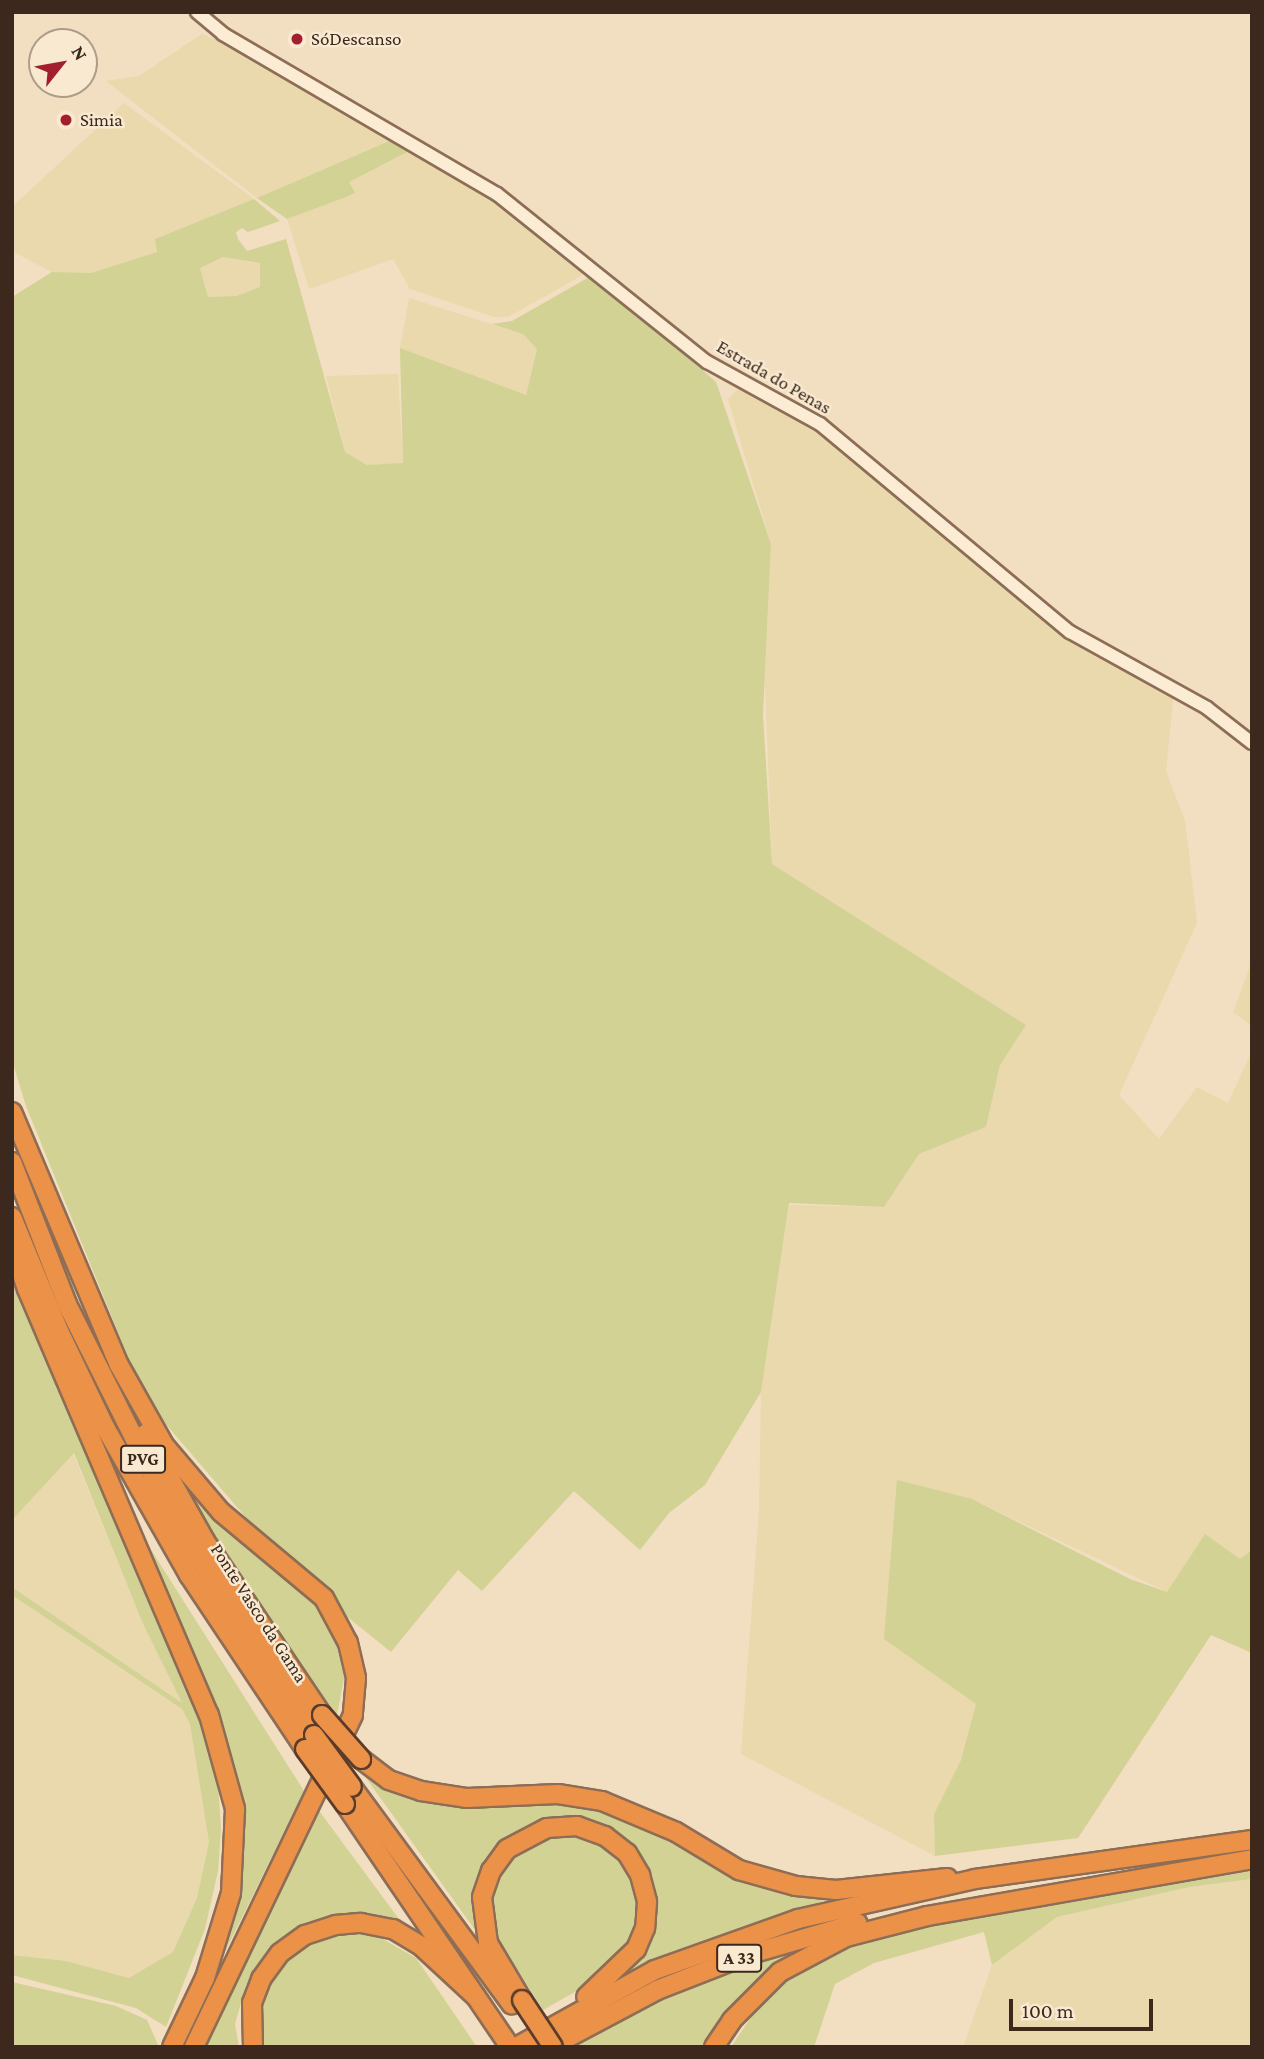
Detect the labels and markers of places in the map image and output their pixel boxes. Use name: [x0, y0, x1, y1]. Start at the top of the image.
place label: SóDescanso: [311, 28, 402, 50]
marker: SóDescanso: [289, 31, 305, 47]
place label: Simia: [80, 109, 123, 131]
marker: Simia: [58, 112, 74, 128]

